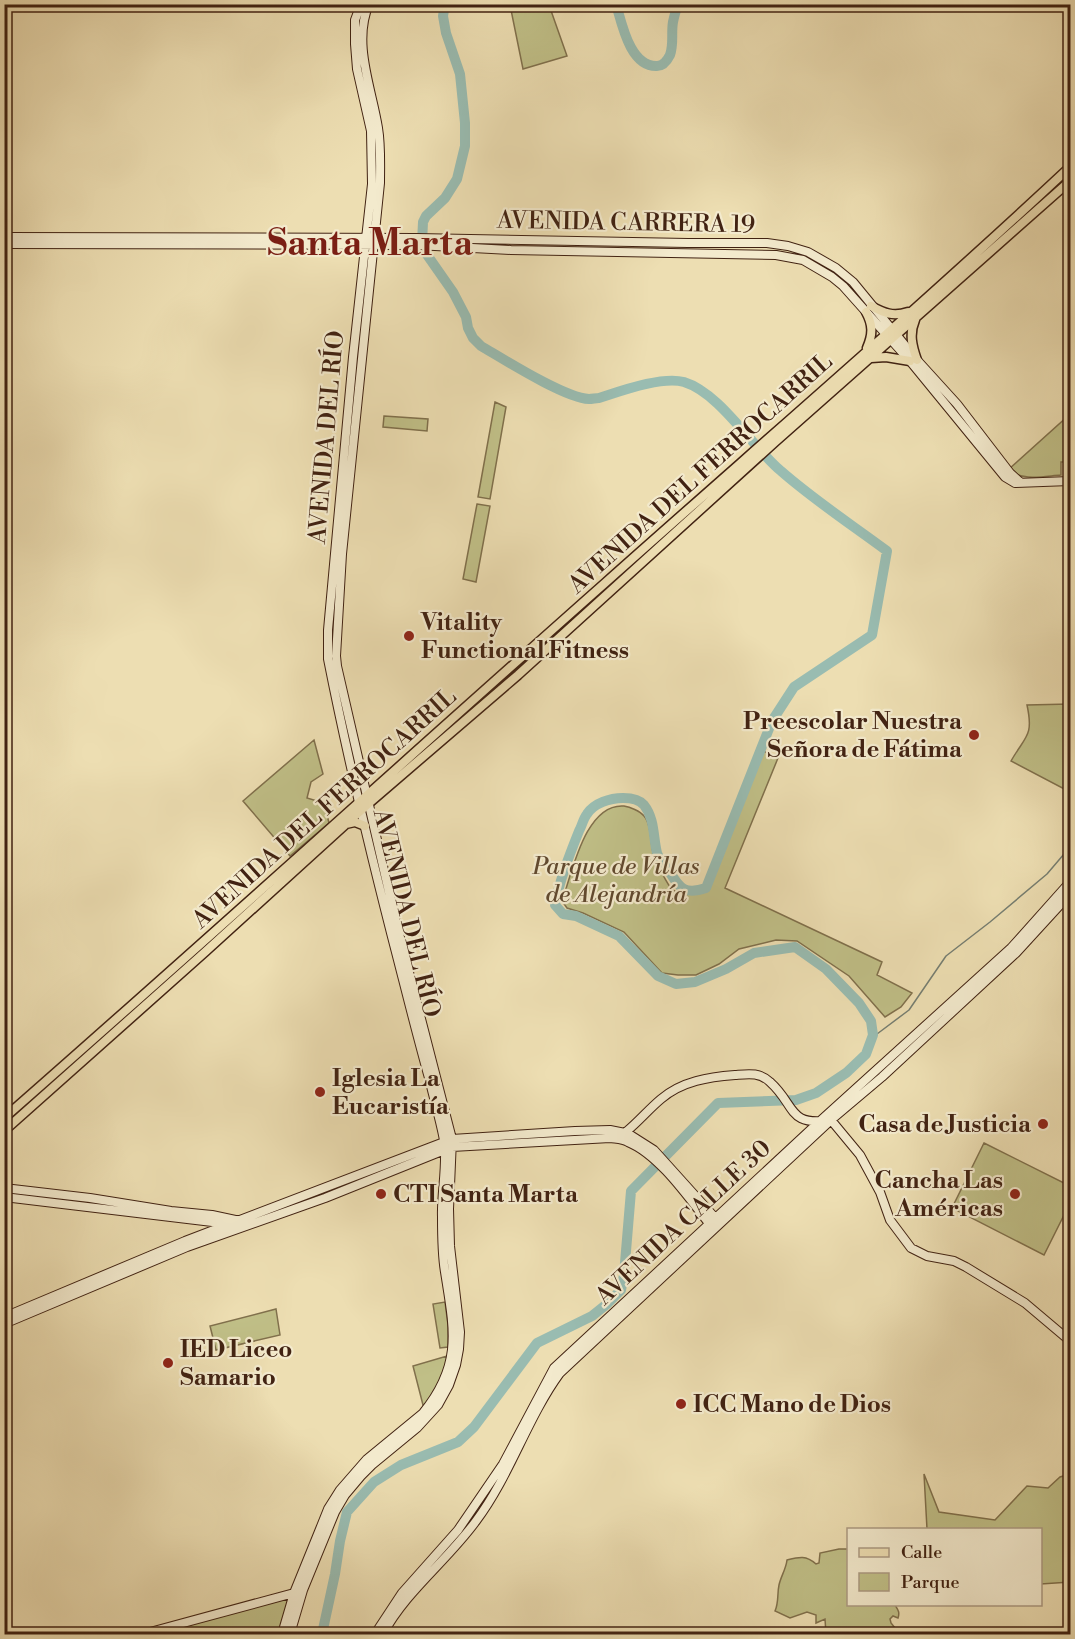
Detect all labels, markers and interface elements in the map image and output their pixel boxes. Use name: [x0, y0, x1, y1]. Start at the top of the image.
street label: AVENIDA CARRERA 19: [496, 206, 755, 240]
district label: Santa Marta: [267, 222, 474, 267]
street label: AVENIDA DEL RÍO: [302, 329, 351, 546]
street label: AVENIDA DEL FERROCARRIL: [562, 347, 839, 601]
place label: Vitality Functional Fitness: [420, 608, 629, 666]
marker: Vitality Functional Fitness: [402, 629, 416, 643]
street label: AVENIDA DEL FERROCARRIL: [186, 682, 463, 936]
place label: Preescolar Nuestra Señora de Fátima: [743, 707, 963, 765]
marker: Preescolar Nuestra Señora de Fátima: [967, 728, 981, 742]
street label: AVENIDA DEL RÍO: [365, 805, 447, 1021]
park label: Parque de Villas de Alejandría: [531, 852, 700, 910]
place label: Iglesia La Eucaristía: [332, 1064, 450, 1122]
marker: Iglesia La Eucaristía: [313, 1085, 327, 1099]
place label: Casa de Justicia: [858, 1110, 1032, 1140]
marker: Casa de Justicia: [1036, 1117, 1050, 1131]
street label: AVENIDA CALLE 30: [589, 1134, 778, 1313]
place label: Cancha Las Américas: [875, 1166, 1003, 1224]
place label: CTI Santa Marta: [393, 1180, 579, 1210]
marker: CTI Santa Marta: [374, 1187, 388, 1201]
marker: Cancha Las Américas: [1008, 1187, 1022, 1201]
place label: IED Liceo Samario: [180, 1335, 292, 1393]
marker: IED Liceo Samario: [161, 1356, 175, 1370]
place label: ICC Mano de Dios: [693, 1390, 891, 1420]
marker: ICC Mano de Dios: [674, 1397, 688, 1411]
legend: [847, 1528, 1042, 1606]
text: Calle: [901, 1541, 942, 1564]
text: Parque: [901, 1571, 960, 1594]

